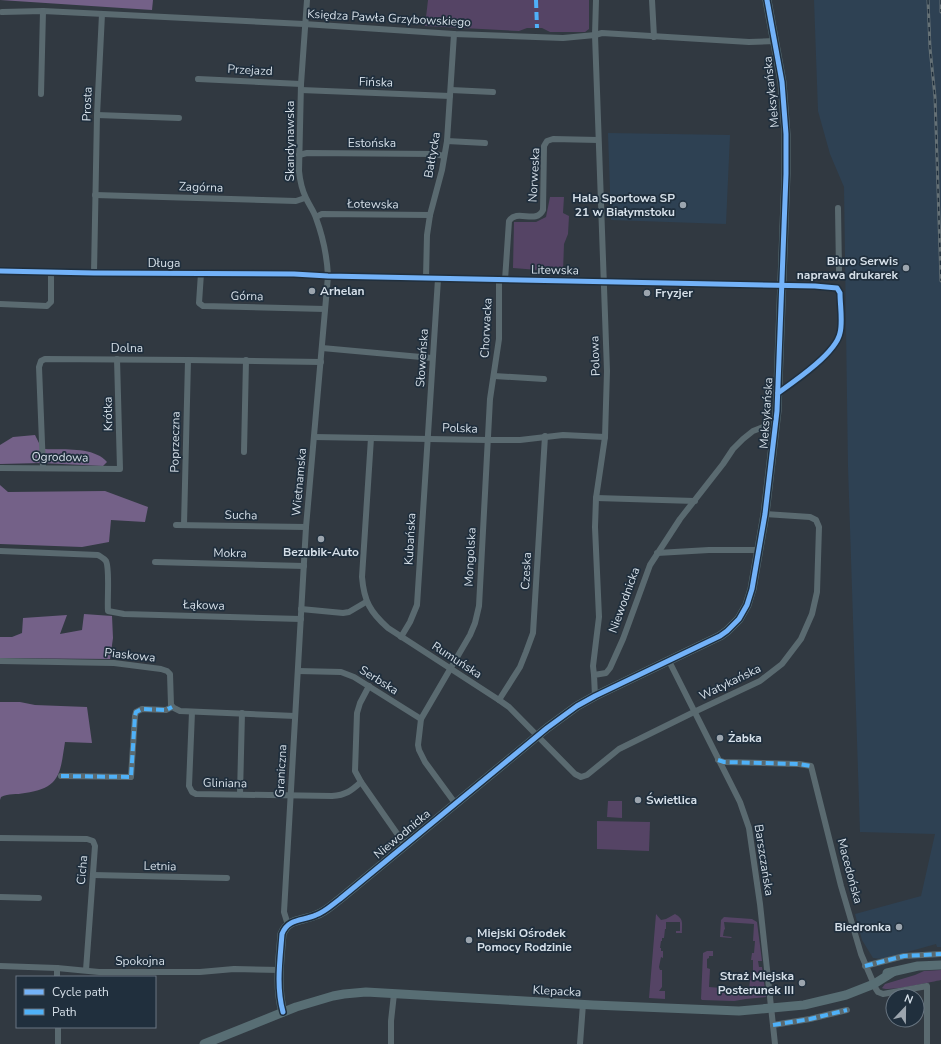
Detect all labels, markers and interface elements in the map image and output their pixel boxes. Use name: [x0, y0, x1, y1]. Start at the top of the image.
street label: Księdza Pawła Grzybowskiego: [307, 6, 472, 30]
street label: Meksykańska: [759, 56, 783, 128]
street label: Przejazd: [227, 61, 273, 79]
street label: Fińska: [359, 73, 393, 91]
street label: Prosta: [78, 86, 96, 122]
street label: Skandynawska: [282, 101, 298, 181]
street label: Bałtycka: [420, 131, 444, 179]
street label: Estońska: [348, 135, 396, 151]
street label: Norweska: [525, 147, 543, 203]
street label: Zagórna: [178, 178, 224, 196]
place label: Hala Sportowa SP 21 w Białymstoku: [572, 190, 675, 220]
street label: Łotewska: [346, 196, 399, 212]
marker: Hala Sportowa SP 21 w Białymstoku: [678, 200, 688, 210]
place label: Biuro Serwis naprawa drukarek: [797, 253, 899, 283]
street label: Długa: [148, 255, 180, 271]
street label: Litewska: [531, 262, 579, 278]
marker: Biuro Serwis naprawa drukarek: [901, 263, 911, 273]
place label: Arhelan: [320, 283, 365, 299]
place label: Fryzjer: [655, 285, 693, 301]
marker: Arhelan: [307, 286, 317, 296]
street label: Górna: [230, 288, 264, 304]
marker: Fryzjer: [642, 288, 652, 298]
street label: Chorwacka: [476, 297, 496, 359]
street label: Słoweńska: [412, 328, 432, 388]
street label: Polowa: [586, 336, 604, 376]
street label: Dolna: [111, 340, 143, 356]
street label: Meksykańska: [756, 377, 776, 449]
street label: Krótka: [100, 396, 116, 432]
street label: Poprzeczna: [166, 411, 184, 473]
street label: Polska: [442, 419, 478, 437]
street label: Wietnamska: [288, 447, 310, 517]
street label: Ogrodowa: [31, 449, 89, 465]
street label: Sucha: [224, 507, 258, 523]
street label: Kubańska: [401, 512, 419, 566]
street label: Mongolska: [460, 527, 480, 587]
marker: Bezubik-Auto: [316, 534, 326, 544]
place label: Bezubik-Auto: [283, 544, 359, 560]
street label: Mokra: [213, 545, 247, 561]
street label: Czeska: [517, 552, 535, 590]
street label: Niewodnicka: [605, 565, 643, 635]
street label: Łąkowa: [182, 596, 225, 614]
street label: Rumuńska: [429, 638, 485, 682]
street label: Piaskowa: [104, 644, 156, 666]
street label: Watykańska: [697, 660, 763, 704]
street label: Serbska: [356, 662, 402, 698]
place label: Żabka: [728, 730, 762, 746]
marker: Żabka: [715, 733, 725, 743]
street label: Graniczna: [272, 744, 290, 798]
street label: Gliniana: [203, 775, 247, 791]
place label: Świetlica: [646, 792, 697, 808]
marker: Świetlica: [633, 795, 643, 805]
street label: Niewodnicka: [370, 806, 434, 862]
street label: Barszczańska: [750, 823, 778, 897]
street label: Macedońska: [834, 837, 866, 905]
street label: Cicha: [73, 855, 91, 885]
street label: Letnia: [143, 858, 177, 874]
place label: Biedronka: [835, 919, 891, 935]
marker: Biedronka: [894, 922, 904, 932]
place label: Miejski Ośrodek Pomocy Rodzinie: [477, 925, 572, 955]
marker: Miejski Ośrodek Pomocy Rodzinie: [464, 935, 474, 945]
street label: Spokojna: [115, 953, 165, 969]
place label: Straż Miejska Posterunek III: [718, 968, 794, 998]
legend: [16, 976, 156, 1028]
marker: Straż Miejska Posterunek III: [797, 978, 807, 988]
street label: Klepacka: [532, 982, 582, 1000]
text: Cycle path: [52, 984, 109, 1000]
north arrow: [885, 988, 925, 1028]
text: N: [902, 991, 915, 1008]
text: Path: [52, 1004, 77, 1020]

